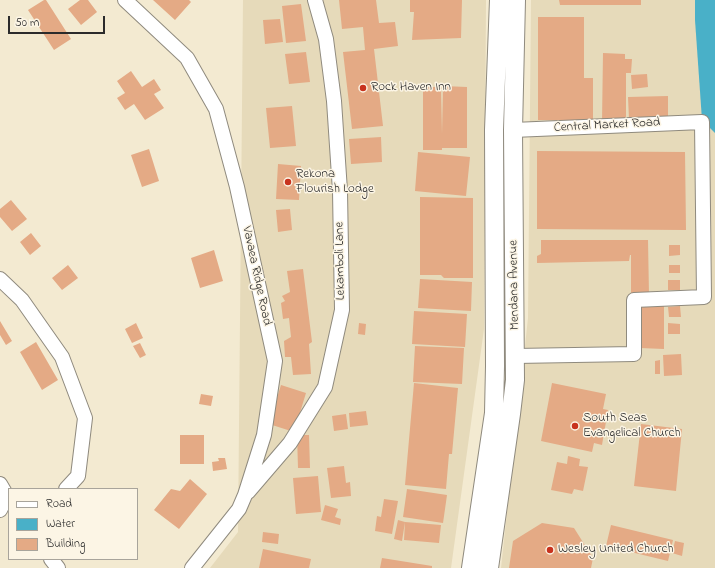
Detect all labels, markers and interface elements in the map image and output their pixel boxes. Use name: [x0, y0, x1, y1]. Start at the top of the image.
scale bar: [10, 8, 107, 34]
text: 50 m: [15, 14, 39, 32]
place label: Rock Haven Inn: [371, 80, 451, 96]
marker: Rock Haven Inn: [358, 83, 368, 93]
street label: Central Market Road: [553, 115, 661, 137]
place label: Rekona Flourish Lodge: [296, 167, 374, 198]
marker: Rekona Flourish Lodge: [283, 177, 293, 187]
street label: Lekamboli Lane: [333, 222, 349, 300]
street label: Vavaea Ridge Road: [238, 225, 274, 327]
street label: Mendana Avenue: [506, 240, 524, 330]
place label: South Seas Evangelical Church: [583, 411, 680, 442]
marker: South Seas Evangelical Church: [570, 421, 580, 431]
legend: [8, 488, 138, 560]
text: Road: [46, 495, 72, 513]
text: Water: [46, 515, 75, 533]
text: Building: [46, 535, 85, 553]
place label: Wesley United Church: [558, 542, 673, 558]
marker: Wesley United Church: [545, 545, 555, 555]

